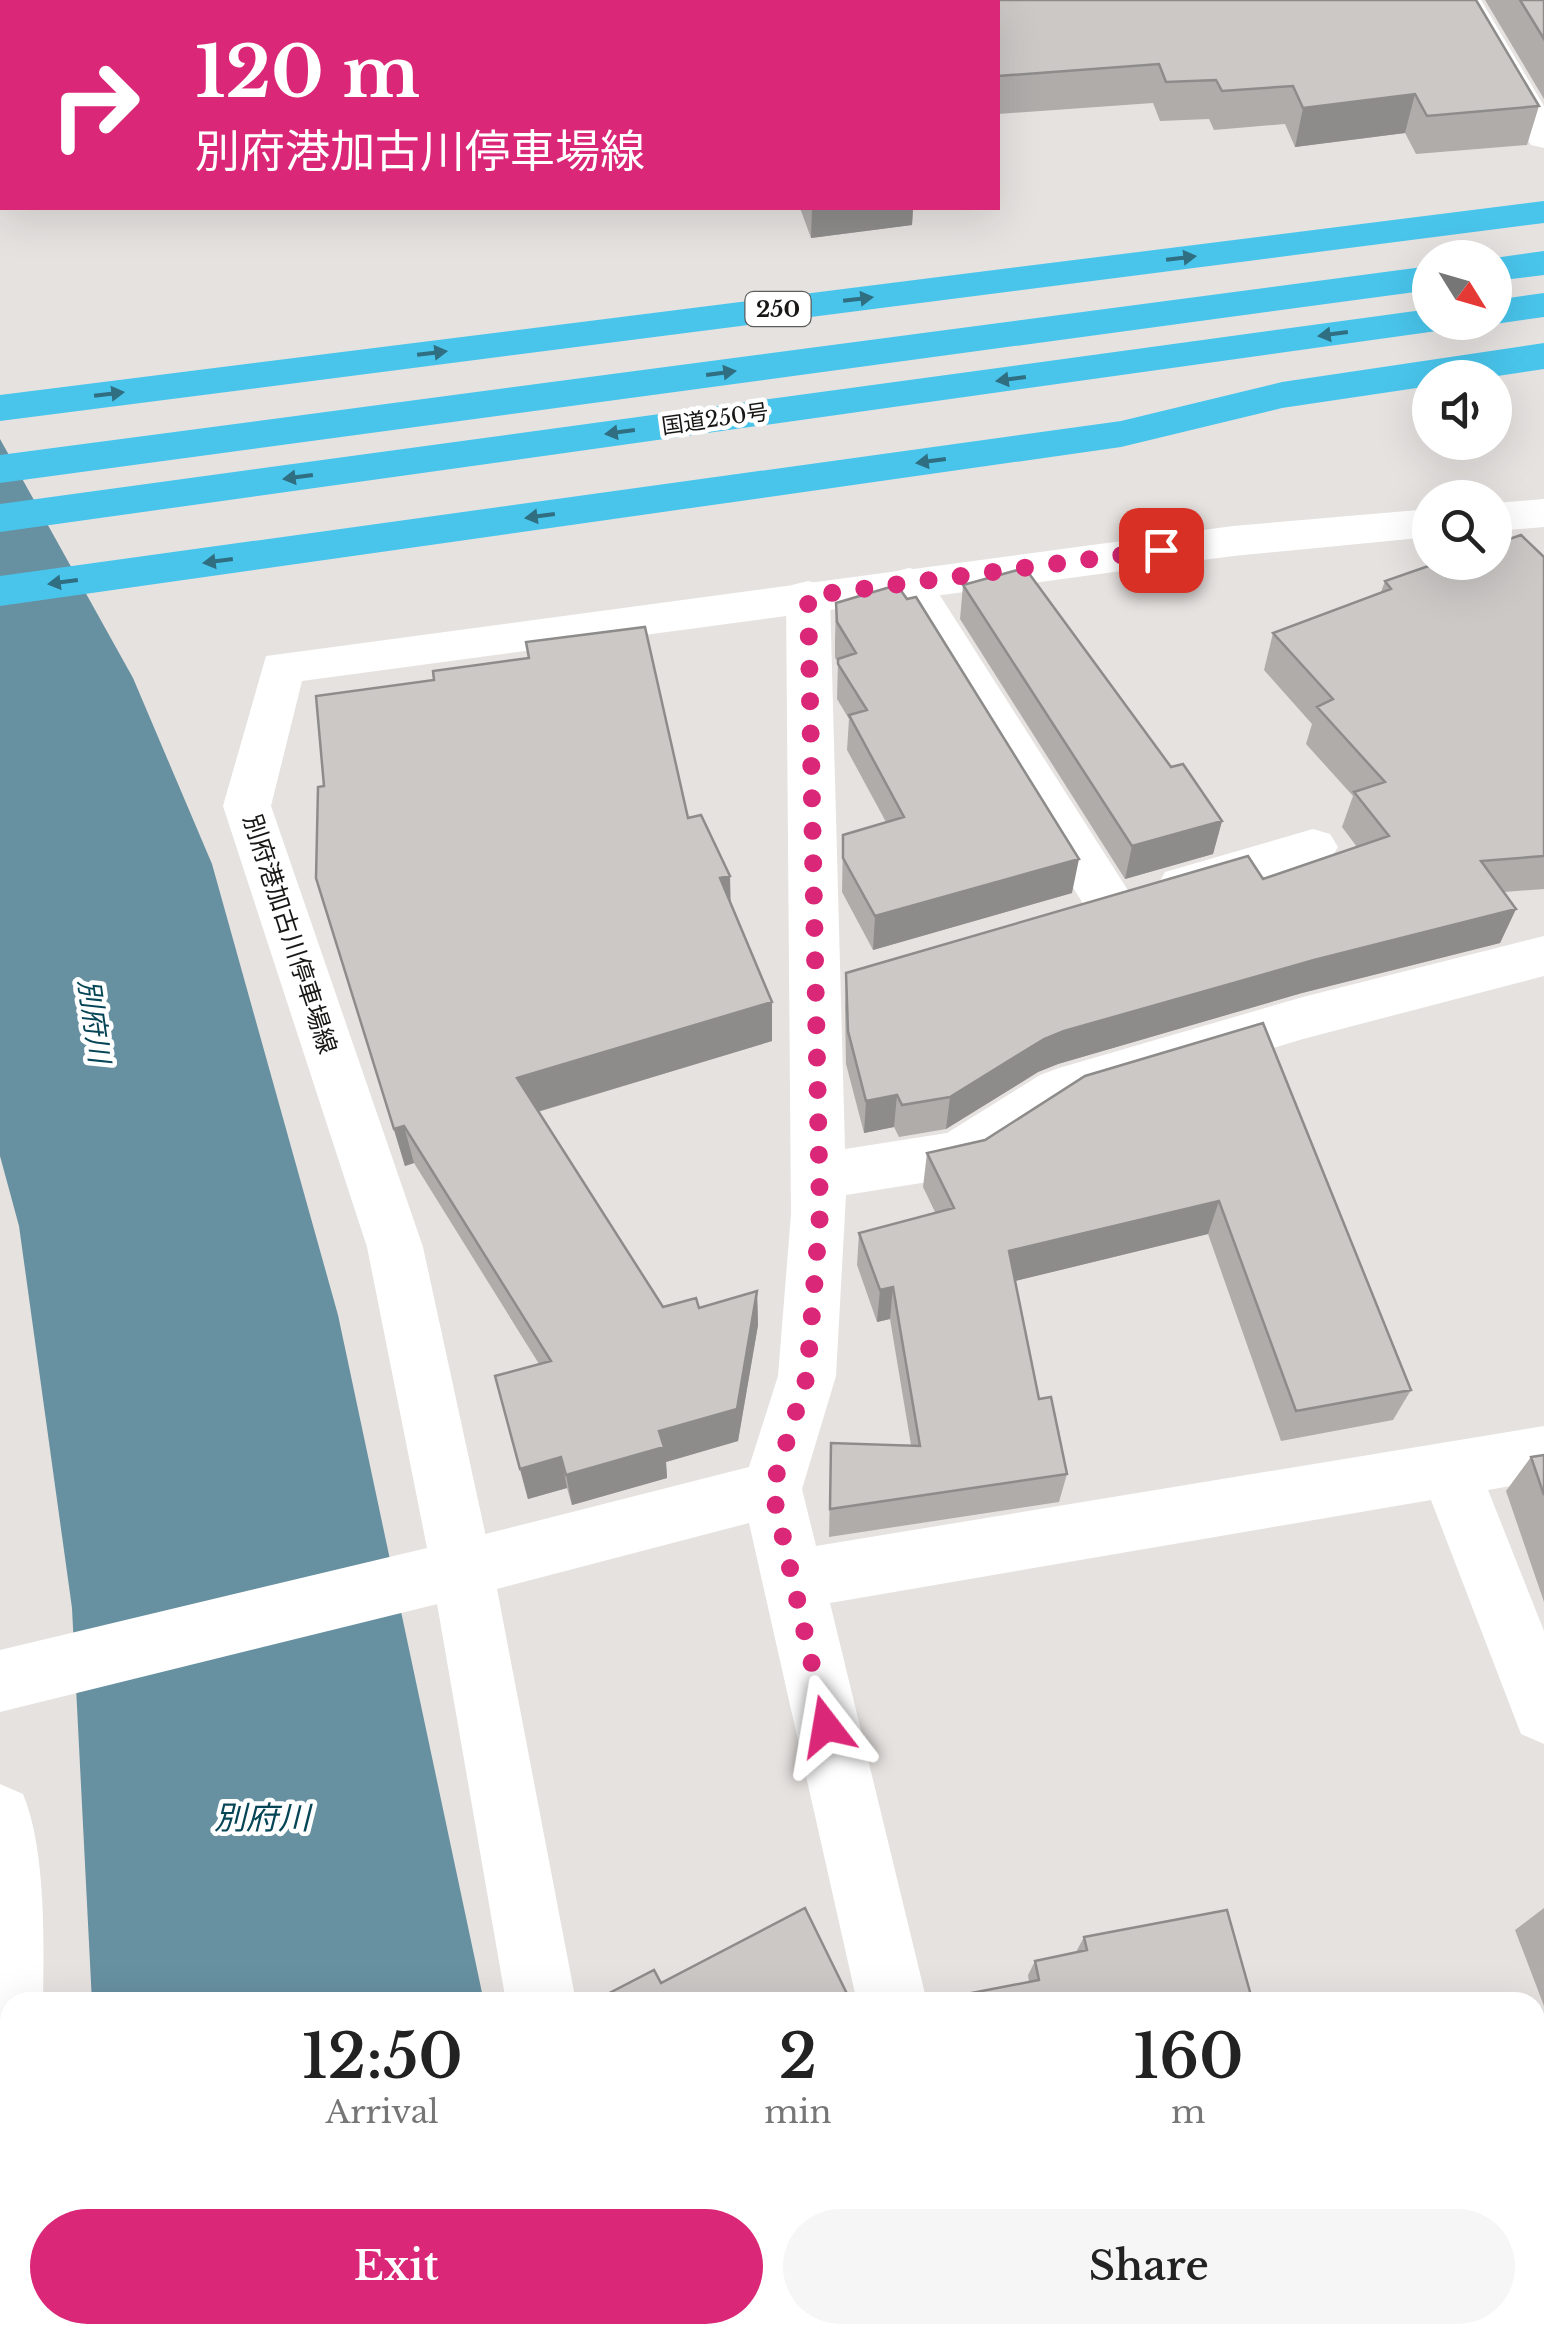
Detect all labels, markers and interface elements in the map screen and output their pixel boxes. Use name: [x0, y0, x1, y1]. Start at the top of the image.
text: 120 m: [195, 29, 420, 116]
icon: right: [30, 40, 160, 170]
text: 別府港加古川停車場線: [195, 123, 645, 179]
north arrow: [1412, 240, 1512, 340]
map controls: [1412, 240, 1512, 580]
one-way arrow: [1166, 250, 1197, 266]
one-way arrow: [843, 291, 875, 307]
road number: 250: [746, 292, 810, 326]
one-way arrow: [1317, 327, 1349, 343]
one-way arrow: [417, 345, 448, 361]
button: sound: [1412, 360, 1512, 460]
one-way arrow: [706, 364, 737, 380]
one-way arrow: [995, 371, 1027, 387]
one-way arrow: [94, 386, 126, 402]
street label: 国道250号: [660, 398, 770, 440]
one-way arrow: [604, 425, 635, 441]
one-way arrow: [915, 453, 946, 469]
one-way arrow: [282, 469, 314, 485]
button: search: [1412, 480, 1512, 580]
one-way arrow: [523, 508, 555, 524]
pin: [1119, 508, 1204, 593]
icon: arrive: [1134, 523, 1189, 578]
one-way arrow: [202, 553, 233, 569]
one-way arrow: [47, 574, 79, 590]
street label: 別府港加古川停車場線: [237, 810, 343, 1058]
water label: 別府川: [71, 977, 118, 1068]
position arrow: [774, 1674, 878, 1778]
water label: 別府川: [214, 1798, 313, 1838]
text: 12:50: [301, 2020, 463, 2094]
text: 2: [779, 2020, 817, 2094]
text: 160: [1133, 2020, 1244, 2094]
text: Arrival: [325, 2092, 439, 2132]
text: min: [764, 2092, 832, 2132]
text: m: [1171, 2092, 1205, 2132]
button: Exit: [30, 2209, 763, 2324]
button: Share: [783, 2209, 1515, 2324]

